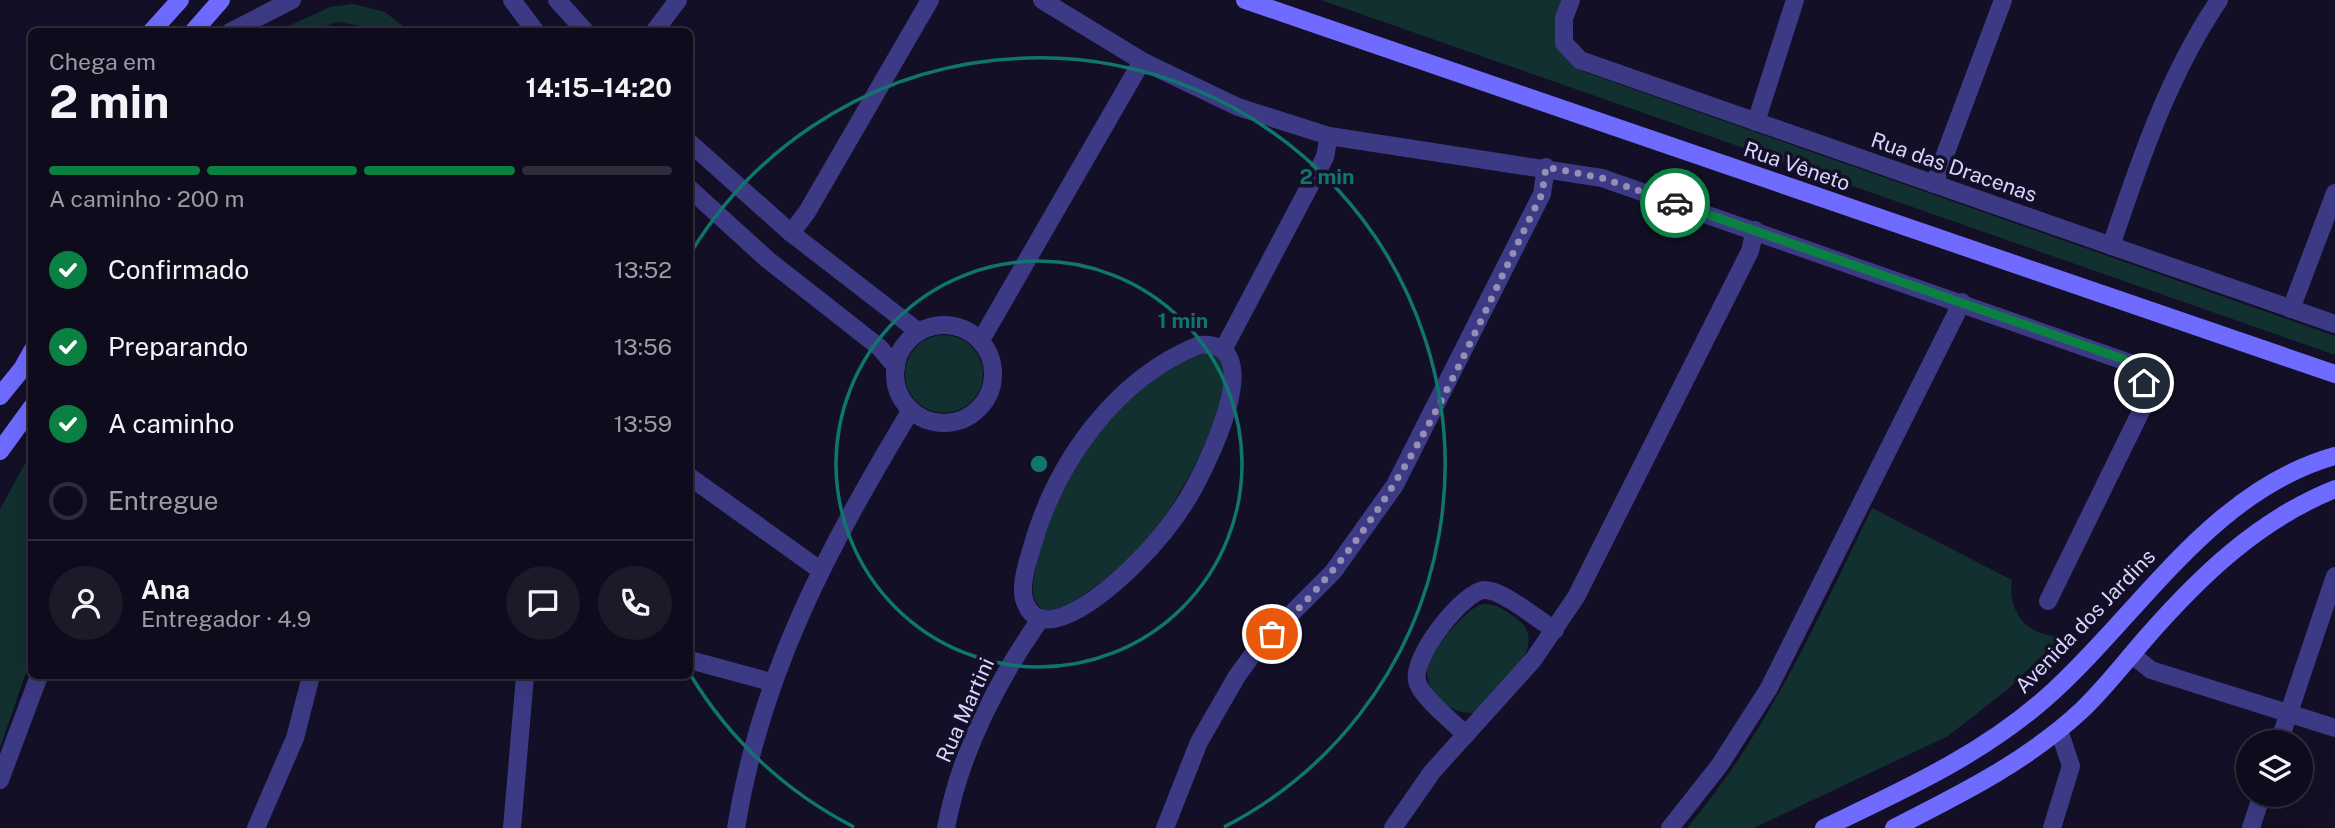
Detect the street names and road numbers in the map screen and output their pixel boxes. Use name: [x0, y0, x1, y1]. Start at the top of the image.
street label: Rua das Dracenas: [1868, 127, 2040, 207]
street label: Rua Vêneto: [1741, 136, 1853, 196]
street label: Avenida dos Jardins: [2010, 544, 2160, 698]
street label: Rua Martini: [931, 654, 999, 766]

